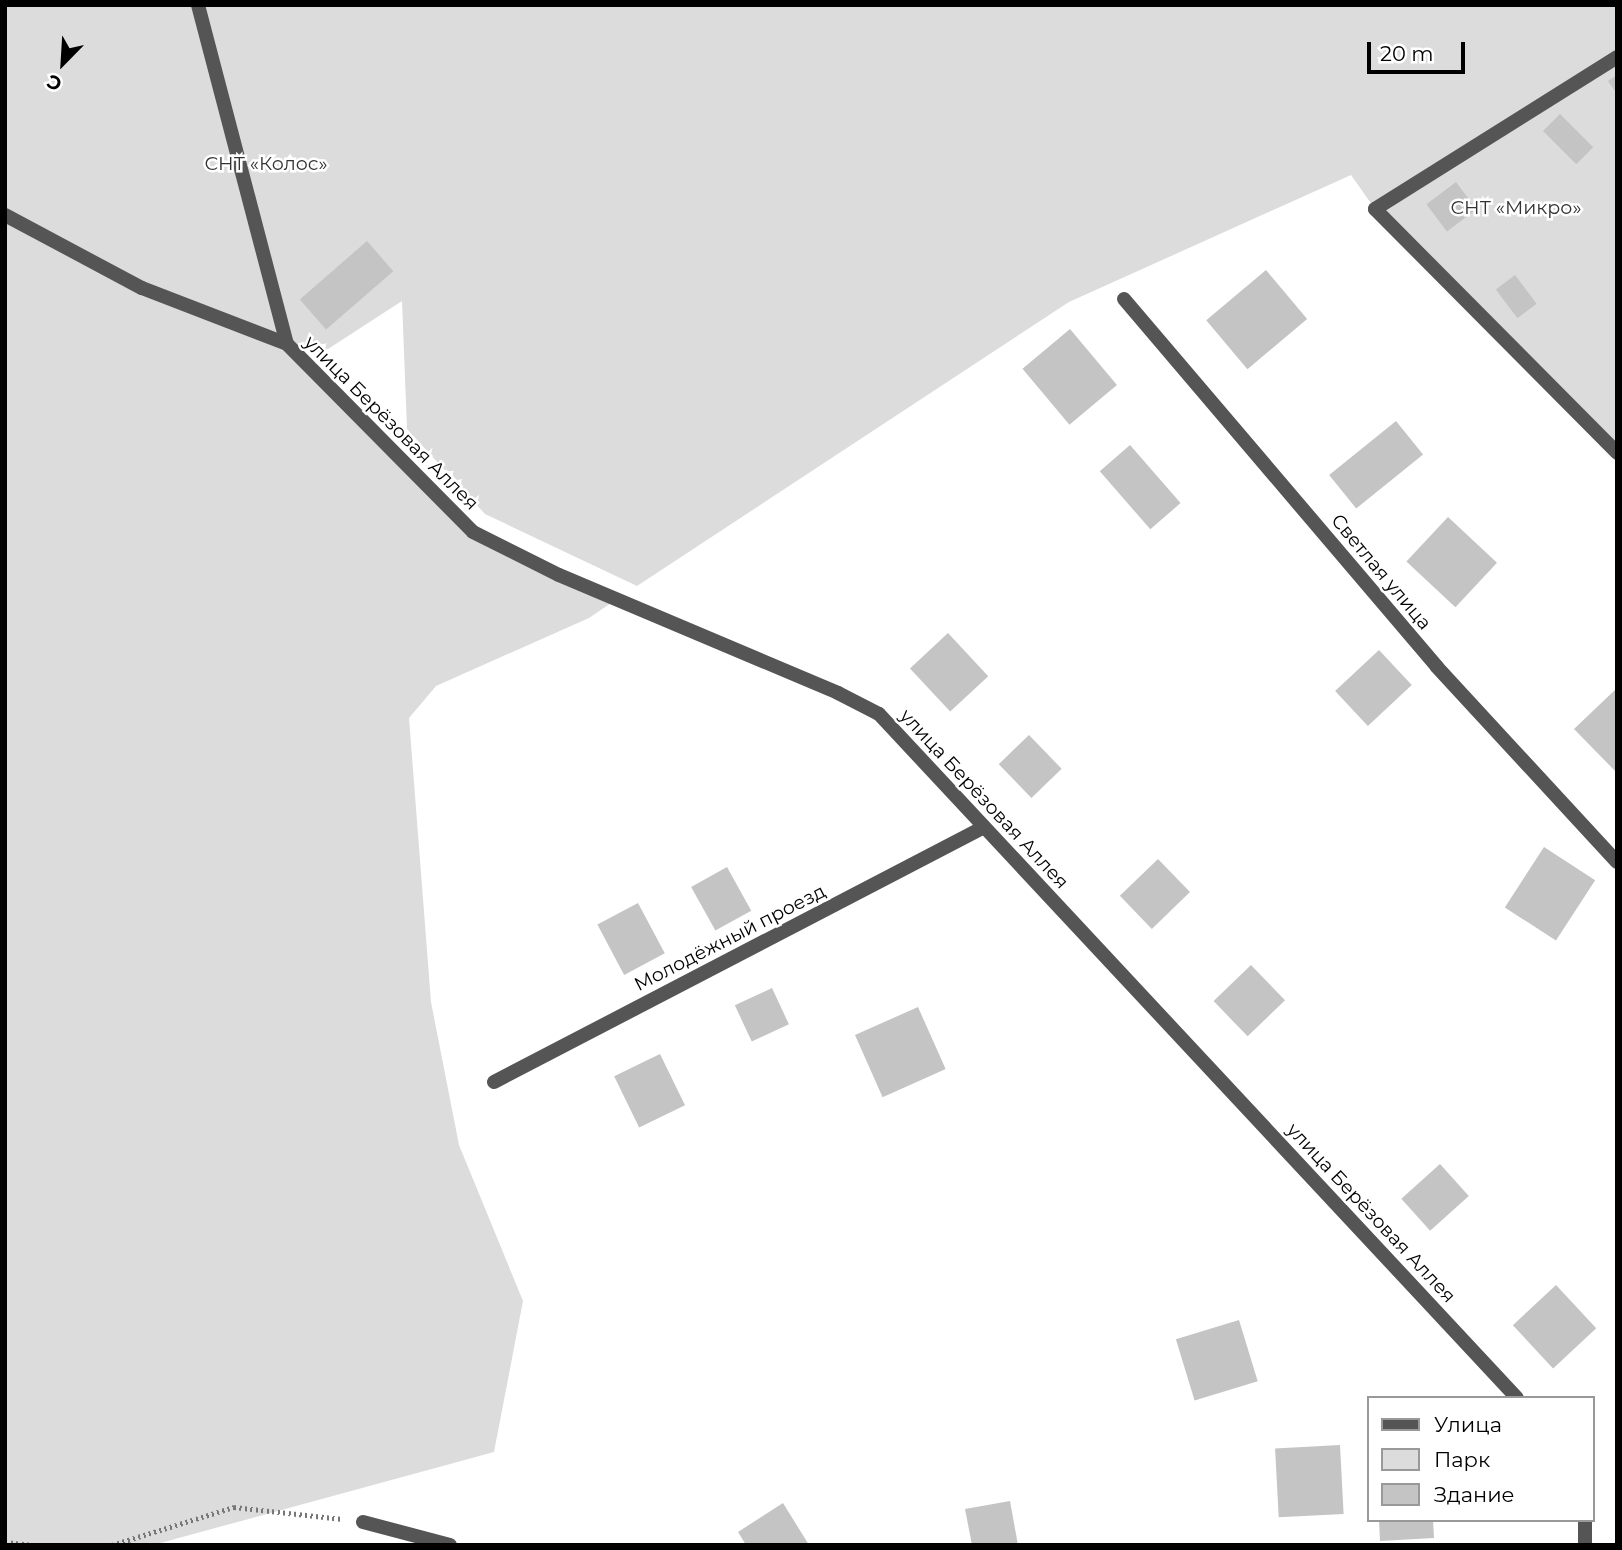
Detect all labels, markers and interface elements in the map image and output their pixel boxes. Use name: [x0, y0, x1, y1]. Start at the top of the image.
north arrow: [28, 28, 98, 98]
scale bar: [1370, 28, 1468, 72]
text: 20 m: [1380, 41, 1434, 66]
text: С: [43, 69, 65, 96]
park label: СНТ «Колос»: [204, 153, 328, 175]
park label: СНТ «Микро»: [1450, 197, 1582, 219]
street label: улица Берёзовая Аллея: [299, 331, 483, 515]
street label: Светлая улица: [1326, 510, 1436, 634]
street label: улица Берёзовая Аллея: [895, 705, 1073, 893]
street label: Молодёжный проезд: [630, 880, 830, 996]
street label: улица Берёзовая Аллея: [1282, 1119, 1460, 1307]
legend: [1366, 1396, 1594, 1522]
text: Улица: [1434, 1412, 1502, 1437]
text: Парк: [1434, 1447, 1490, 1472]
text: Здание: [1434, 1482, 1515, 1507]

